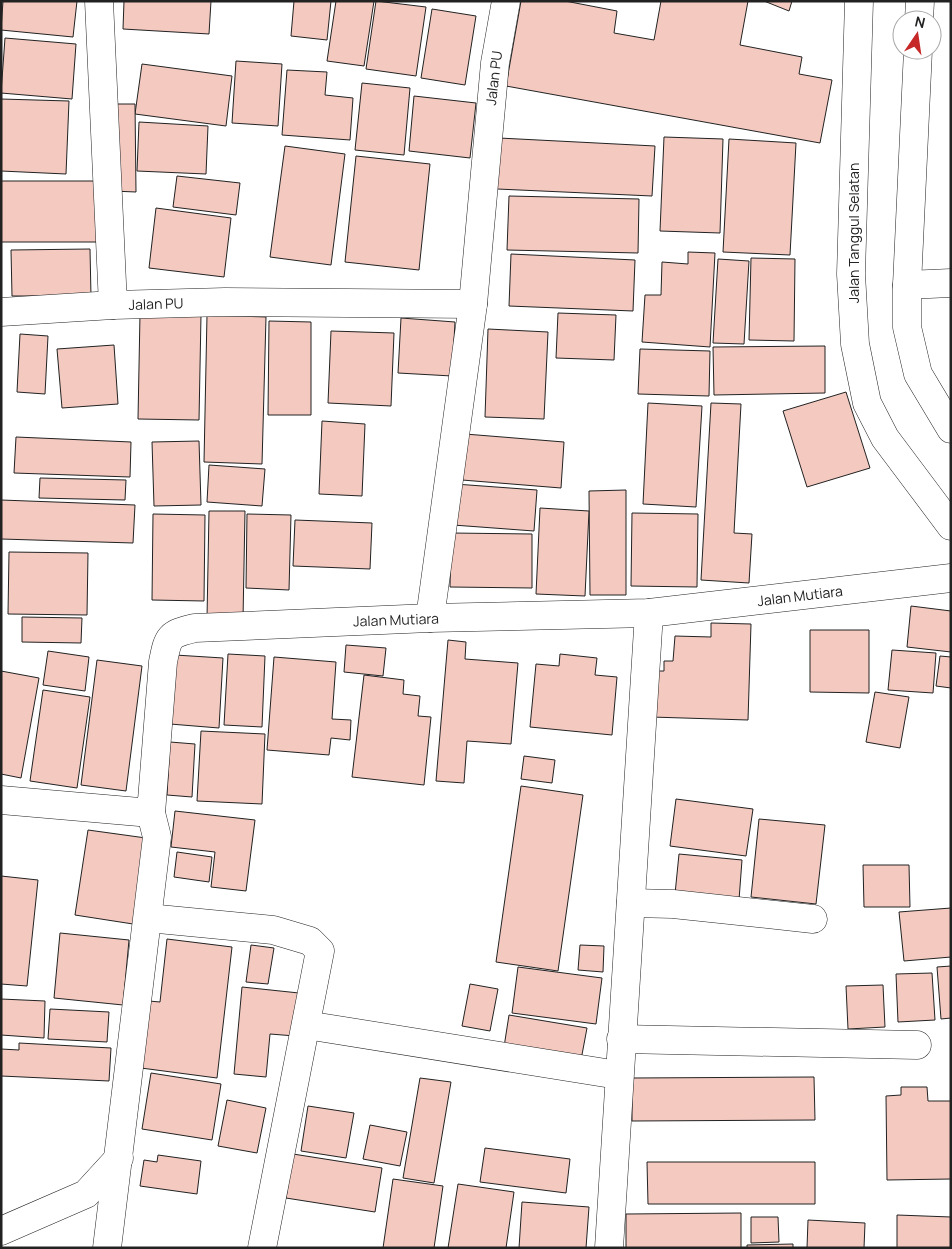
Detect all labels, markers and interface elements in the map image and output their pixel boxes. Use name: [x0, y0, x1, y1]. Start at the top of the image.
north arrow: [892, 10, 942, 60]
text: N: [913, 11, 927, 32]
street label: Jalan PU: [481, 50, 506, 106]
street label: Jalan Tanggul Selatan: [844, 163, 863, 303]
street label: Jalan PU: [128, 293, 184, 314]
street label: Jalan Mutiara: [756, 581, 844, 610]
street label: Jalan Mutiara: [353, 609, 439, 630]

